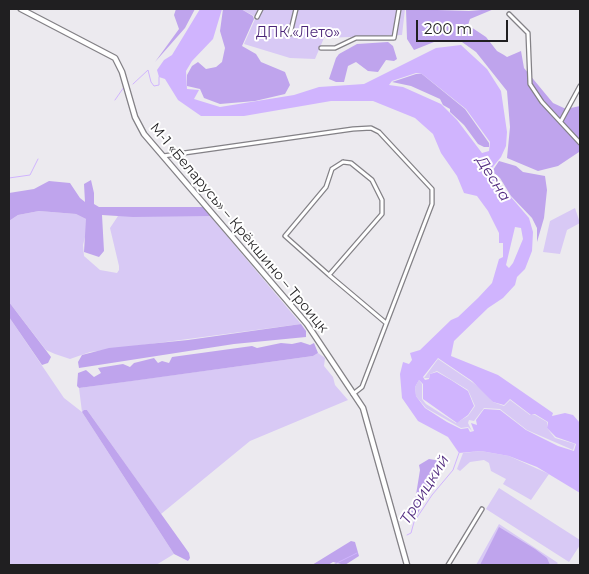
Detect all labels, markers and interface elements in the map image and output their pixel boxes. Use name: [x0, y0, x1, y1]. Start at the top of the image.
scale bar: [419, 10, 512, 42]
text: 200 m: [424, 19, 472, 38]
park label: ДПК «Лето»: [256, 25, 340, 41]
street label: М-1 «Беларусь» – Крёкшино – Троицк: [146, 120, 332, 336]
water label: Десна: [472, 153, 514, 205]
water label: Троицкий: [397, 452, 453, 528]

